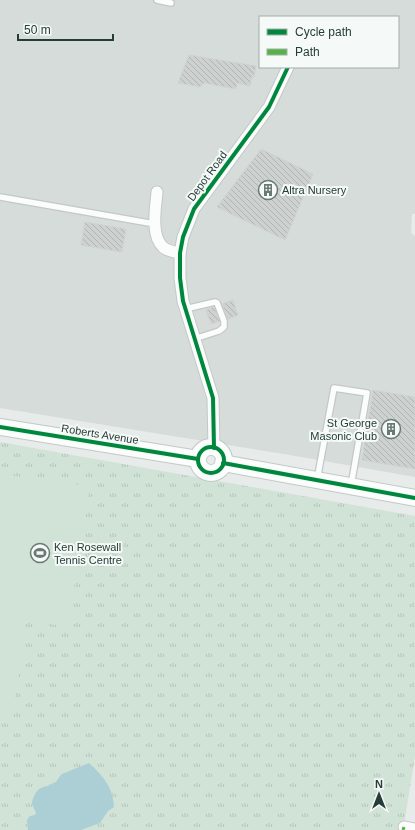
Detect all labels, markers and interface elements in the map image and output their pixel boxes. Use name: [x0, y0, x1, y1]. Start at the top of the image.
scale bar: [18, 16, 113, 42]
legend: [259, 16, 399, 68]
text: 50 m: [24, 23, 51, 37]
text: Cycle path: [295, 25, 352, 39]
text: Path: [295, 45, 320, 59]
street label: Depot Road: [185, 149, 229, 203]
building icon: Altra Nursery: [257, 179, 279, 201]
place label: Altra Nursery: [282, 184, 347, 196]
place label: St George Masonic Club: [310, 417, 377, 442]
building icon: St George Masonic Club: [380, 418, 402, 440]
street label: Roberts Avenue: [61, 422, 139, 446]
place label: Ken Rosewall Tennis Centre: [54, 541, 122, 566]
sports icon: Ken Rosewall Tennis Centre: [29, 542, 51, 564]
north arrow: [359, 774, 399, 814]
text: N: [375, 778, 383, 790]

